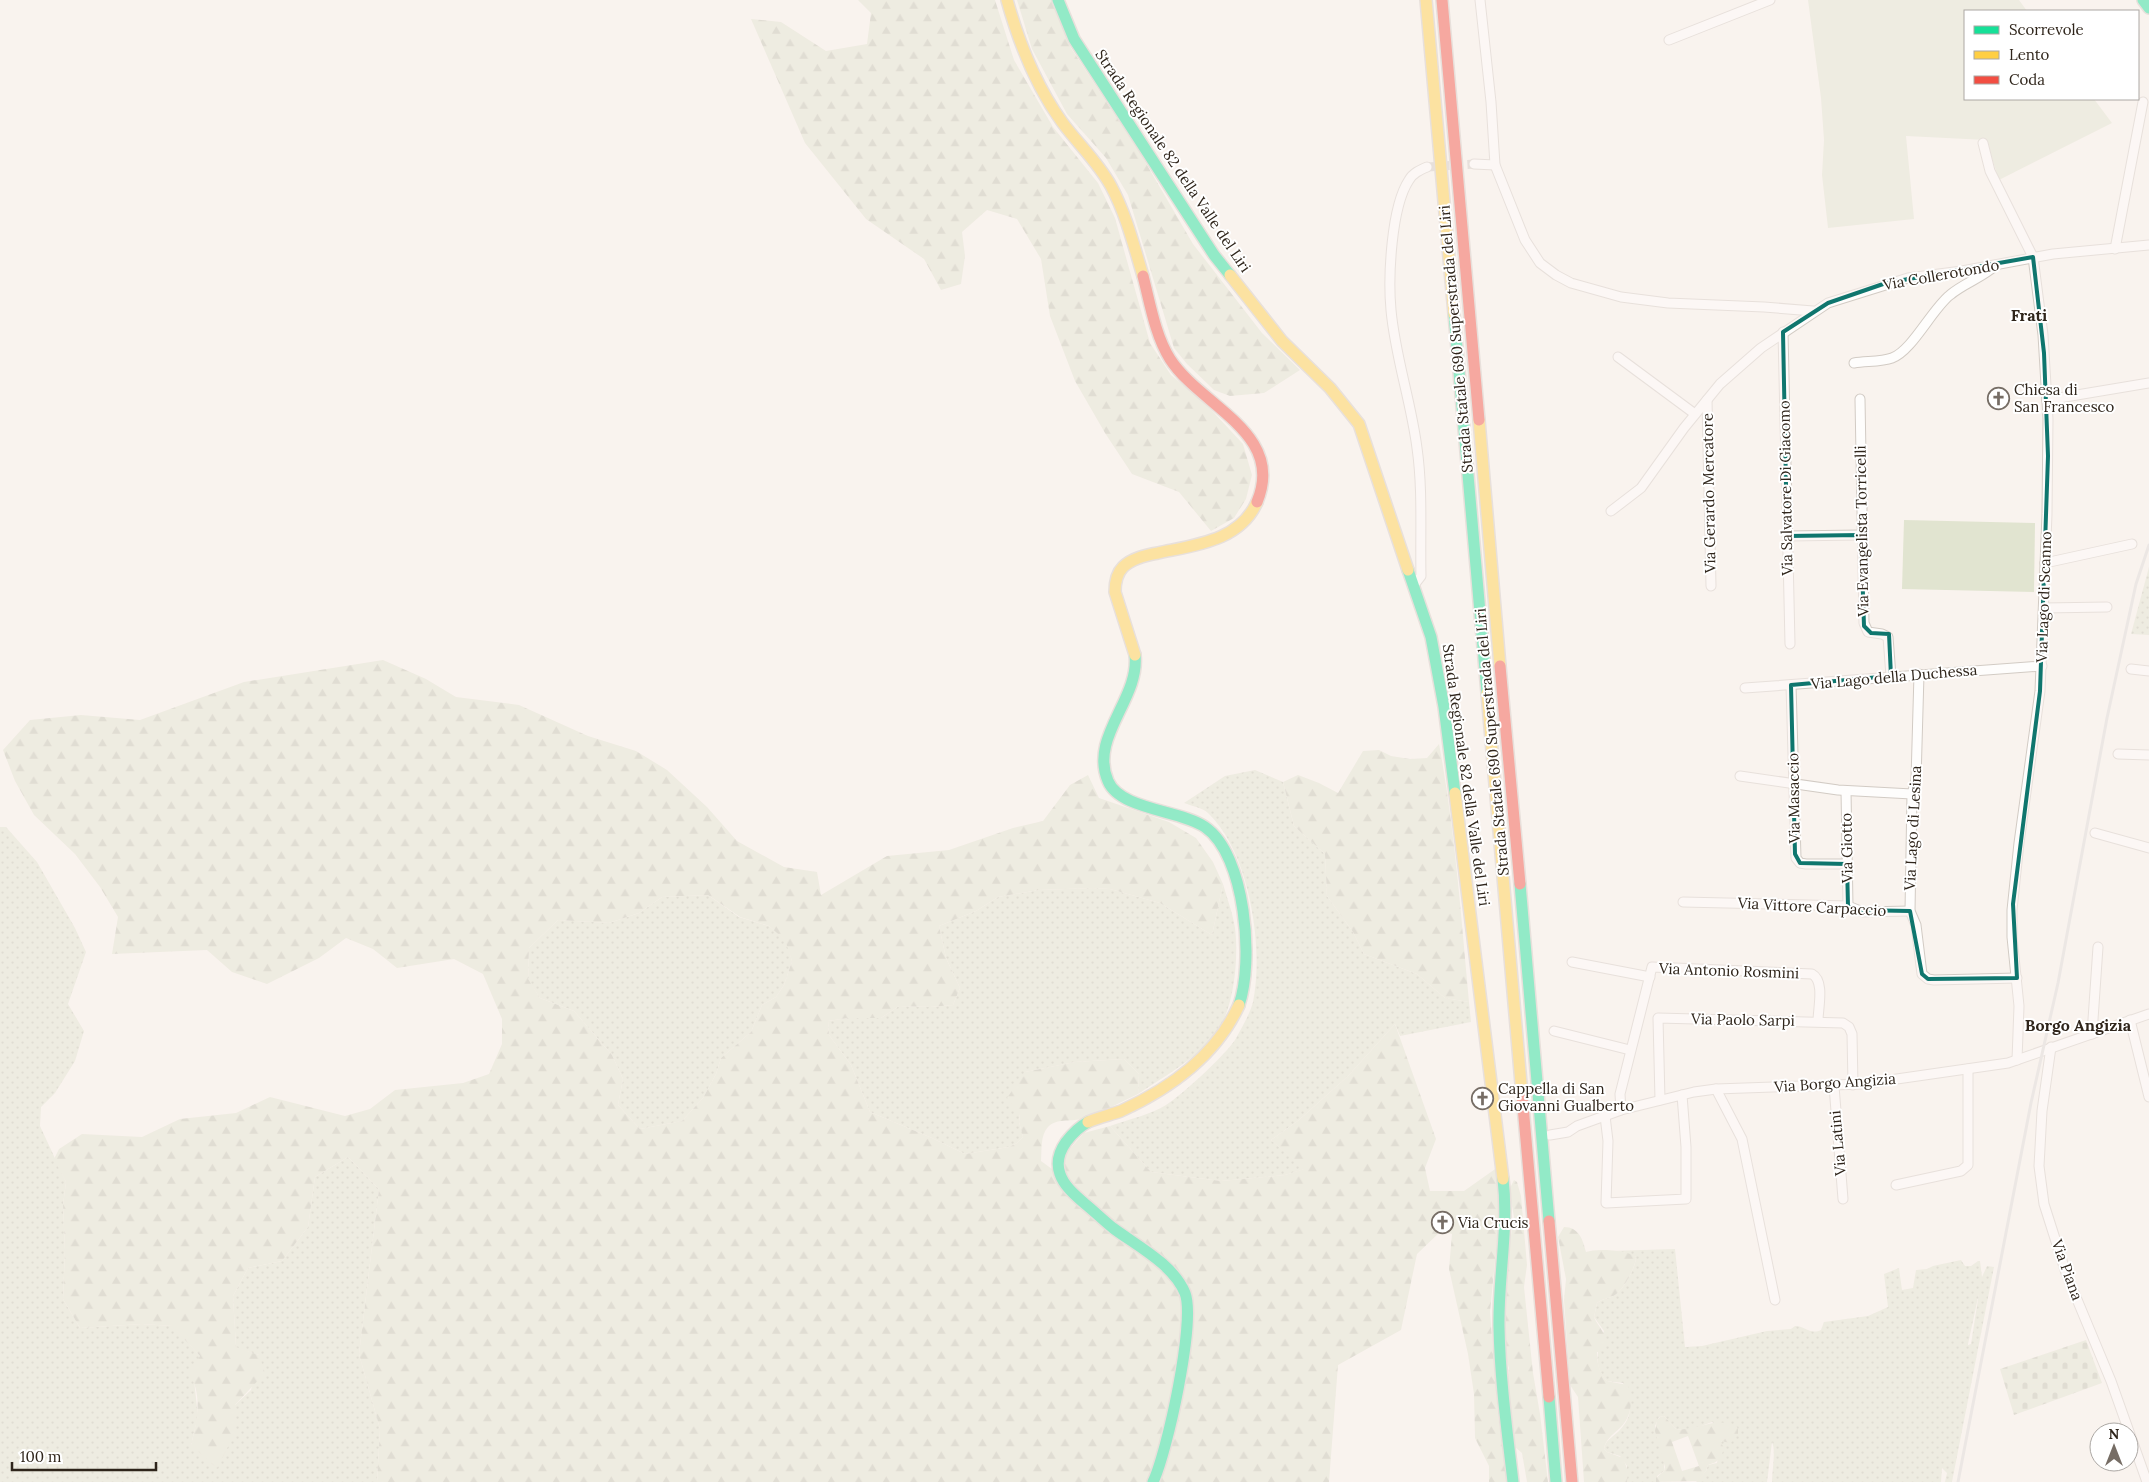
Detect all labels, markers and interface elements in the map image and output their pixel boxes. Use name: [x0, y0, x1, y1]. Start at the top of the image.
legend: [1964, 10, 2139, 100]
text: Scorrevole: [2009, 20, 2084, 39]
text: Lento: [2009, 45, 2050, 64]
street label: Strada Regionale 82 della Valle del Liri: [1092, 46, 1255, 276]
text: Coda: [2009, 70, 2045, 89]
street label: Strada Statale 690 Superstrada del Liri: [1434, 205, 1477, 474]
street label: Via Collerotondo: [1880, 255, 2001, 294]
district label: Frati: [2011, 305, 2047, 325]
place label: Chiesa di San Francesco: [2014, 380, 2114, 416]
church icon: Chiesa di San Francesco: [1986, 387, 2010, 411]
street label: Via Salvatore Di Giacomo: [1774, 400, 1797, 577]
street label: Via Gerardo Mercatore: [1698, 413, 1719, 574]
street label: Via Evangelista Torricelli: [1851, 445, 1873, 618]
street label: Via Lago di Scanno: [2032, 531, 2055, 664]
street label: Strada Statale 690 Superstrada del Liri: [1470, 608, 1513, 877]
street label: Strada Regionale 82 della Valle del Liri: [1439, 643, 1494, 907]
street label: Via Lago della Duchessa: [1809, 660, 1978, 693]
street label: Via Masaccio: [1783, 752, 1804, 844]
street label: Via Lago di Lesina: [1900, 765, 1925, 892]
street label: Via Giotto: [1836, 812, 1857, 884]
street label: Via Vittore Carpaccio: [1736, 893, 1887, 920]
street label: Via Antonio Rosmini: [1658, 959, 1800, 982]
street label: Via Paolo Sarpi: [1690, 1009, 1795, 1030]
district label: Borgo Angizia: [2025, 1015, 2132, 1035]
street label: Via Borgo Angizia: [1772, 1069, 1897, 1096]
place label: Cappella di San Giovanni Gualberto: [1498, 1079, 1634, 1115]
church icon: Cappella di San Giovanni Gualberto: [1470, 1086, 1494, 1110]
street label: Via Latini: [1825, 1110, 1850, 1177]
church icon: Via Crucis: [1430, 1211, 1454, 1235]
place label: Via Crucis: [1457, 1213, 1529, 1232]
street label: Via Piana: [2047, 1236, 2087, 1303]
north arrow: [2089, 1422, 2139, 1472]
text: N: [2109, 1425, 2120, 1443]
scale bar: [12, 1440, 156, 1472]
text: 100 m: [20, 1447, 61, 1466]

